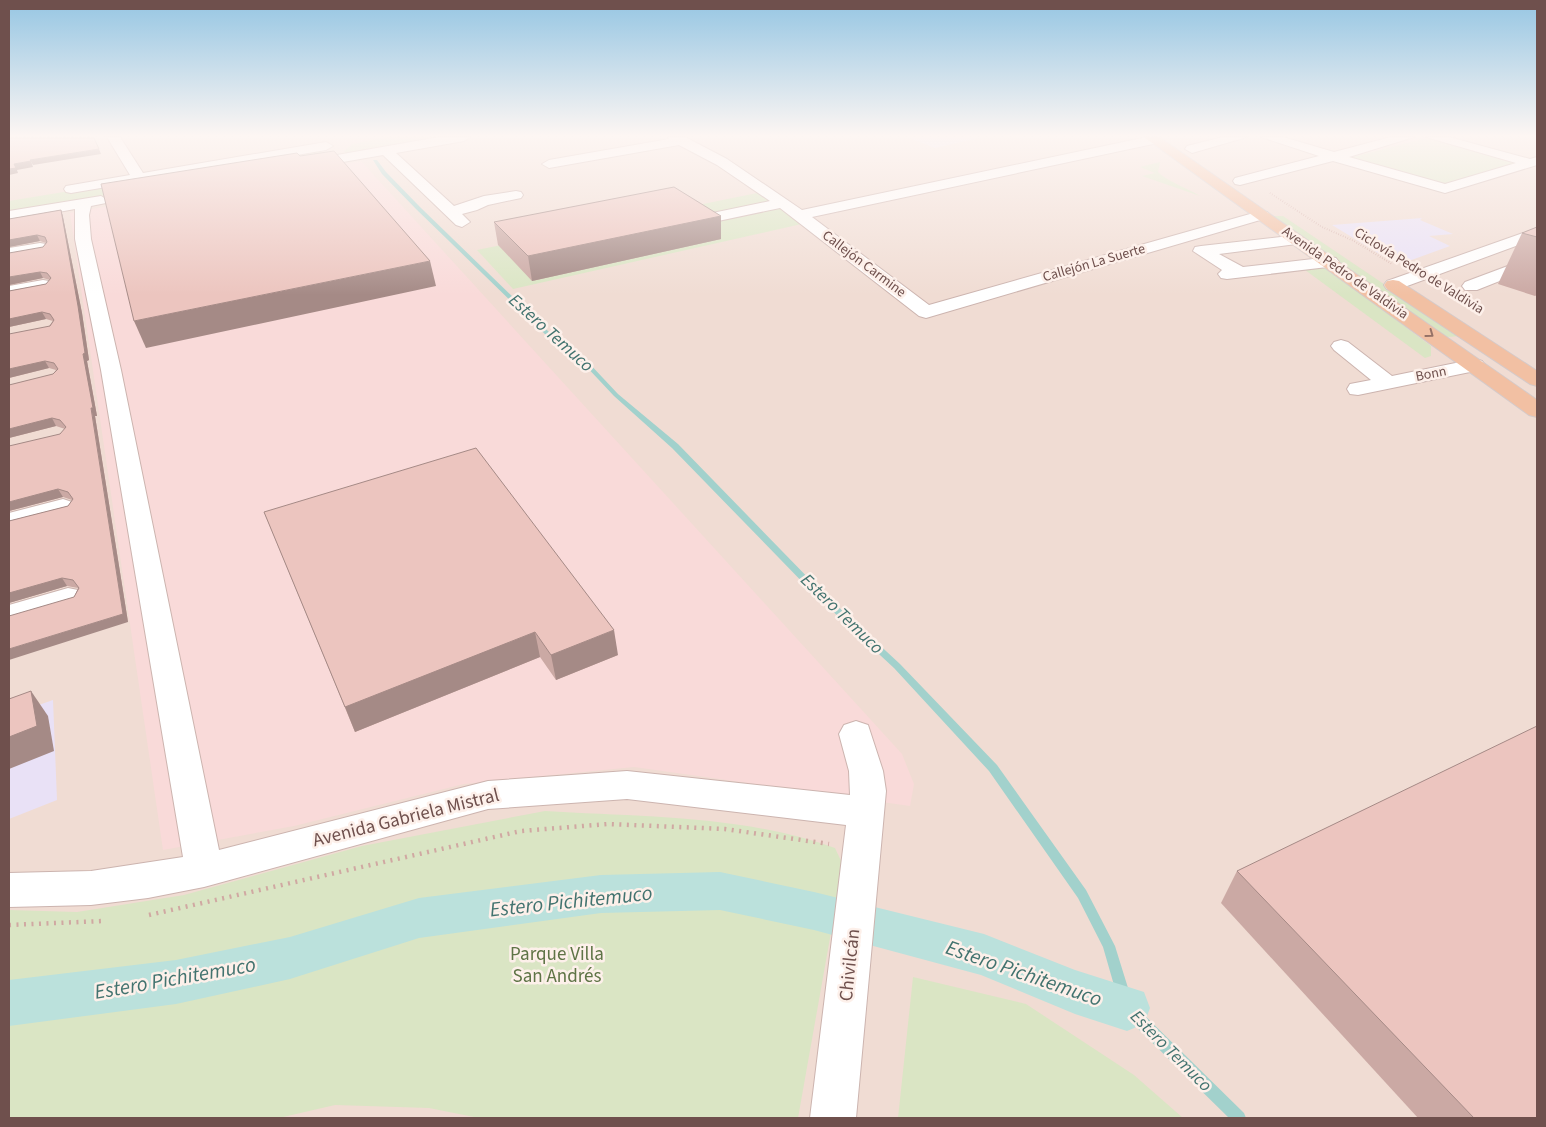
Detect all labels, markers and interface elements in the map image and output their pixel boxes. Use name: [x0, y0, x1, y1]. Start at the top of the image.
street label: Avenida Pedro de Valdivia: [1278, 222, 1412, 324]
street label: Ciclovía Pedro de Valdivia: [1350, 223, 1488, 319]
street label: Callejón Carmine: [818, 226, 910, 302]
street label: Callejón La Suerte: [1040, 239, 1148, 287]
water label: Estero Temuco: [503, 288, 599, 378]
one-way arrow: [1424, 328, 1434, 337]
street label: Bonn: [1414, 361, 1448, 387]
water label: Estero Temuco: [795, 568, 889, 660]
street label: Avenida Gabriela Mistral: [310, 782, 502, 854]
water label: Estero Pichitemuco: [488, 878, 654, 924]
street label: Chivilcán: [833, 927, 867, 1003]
water label: Estero Pichitemuco: [942, 932, 1106, 1014]
park label: Parque Villa San Andrés: [510, 941, 604, 990]
water label: Estero Pichitemuco: [92, 949, 258, 1007]
water label: Estero Temuco: [1124, 1004, 1218, 1098]

